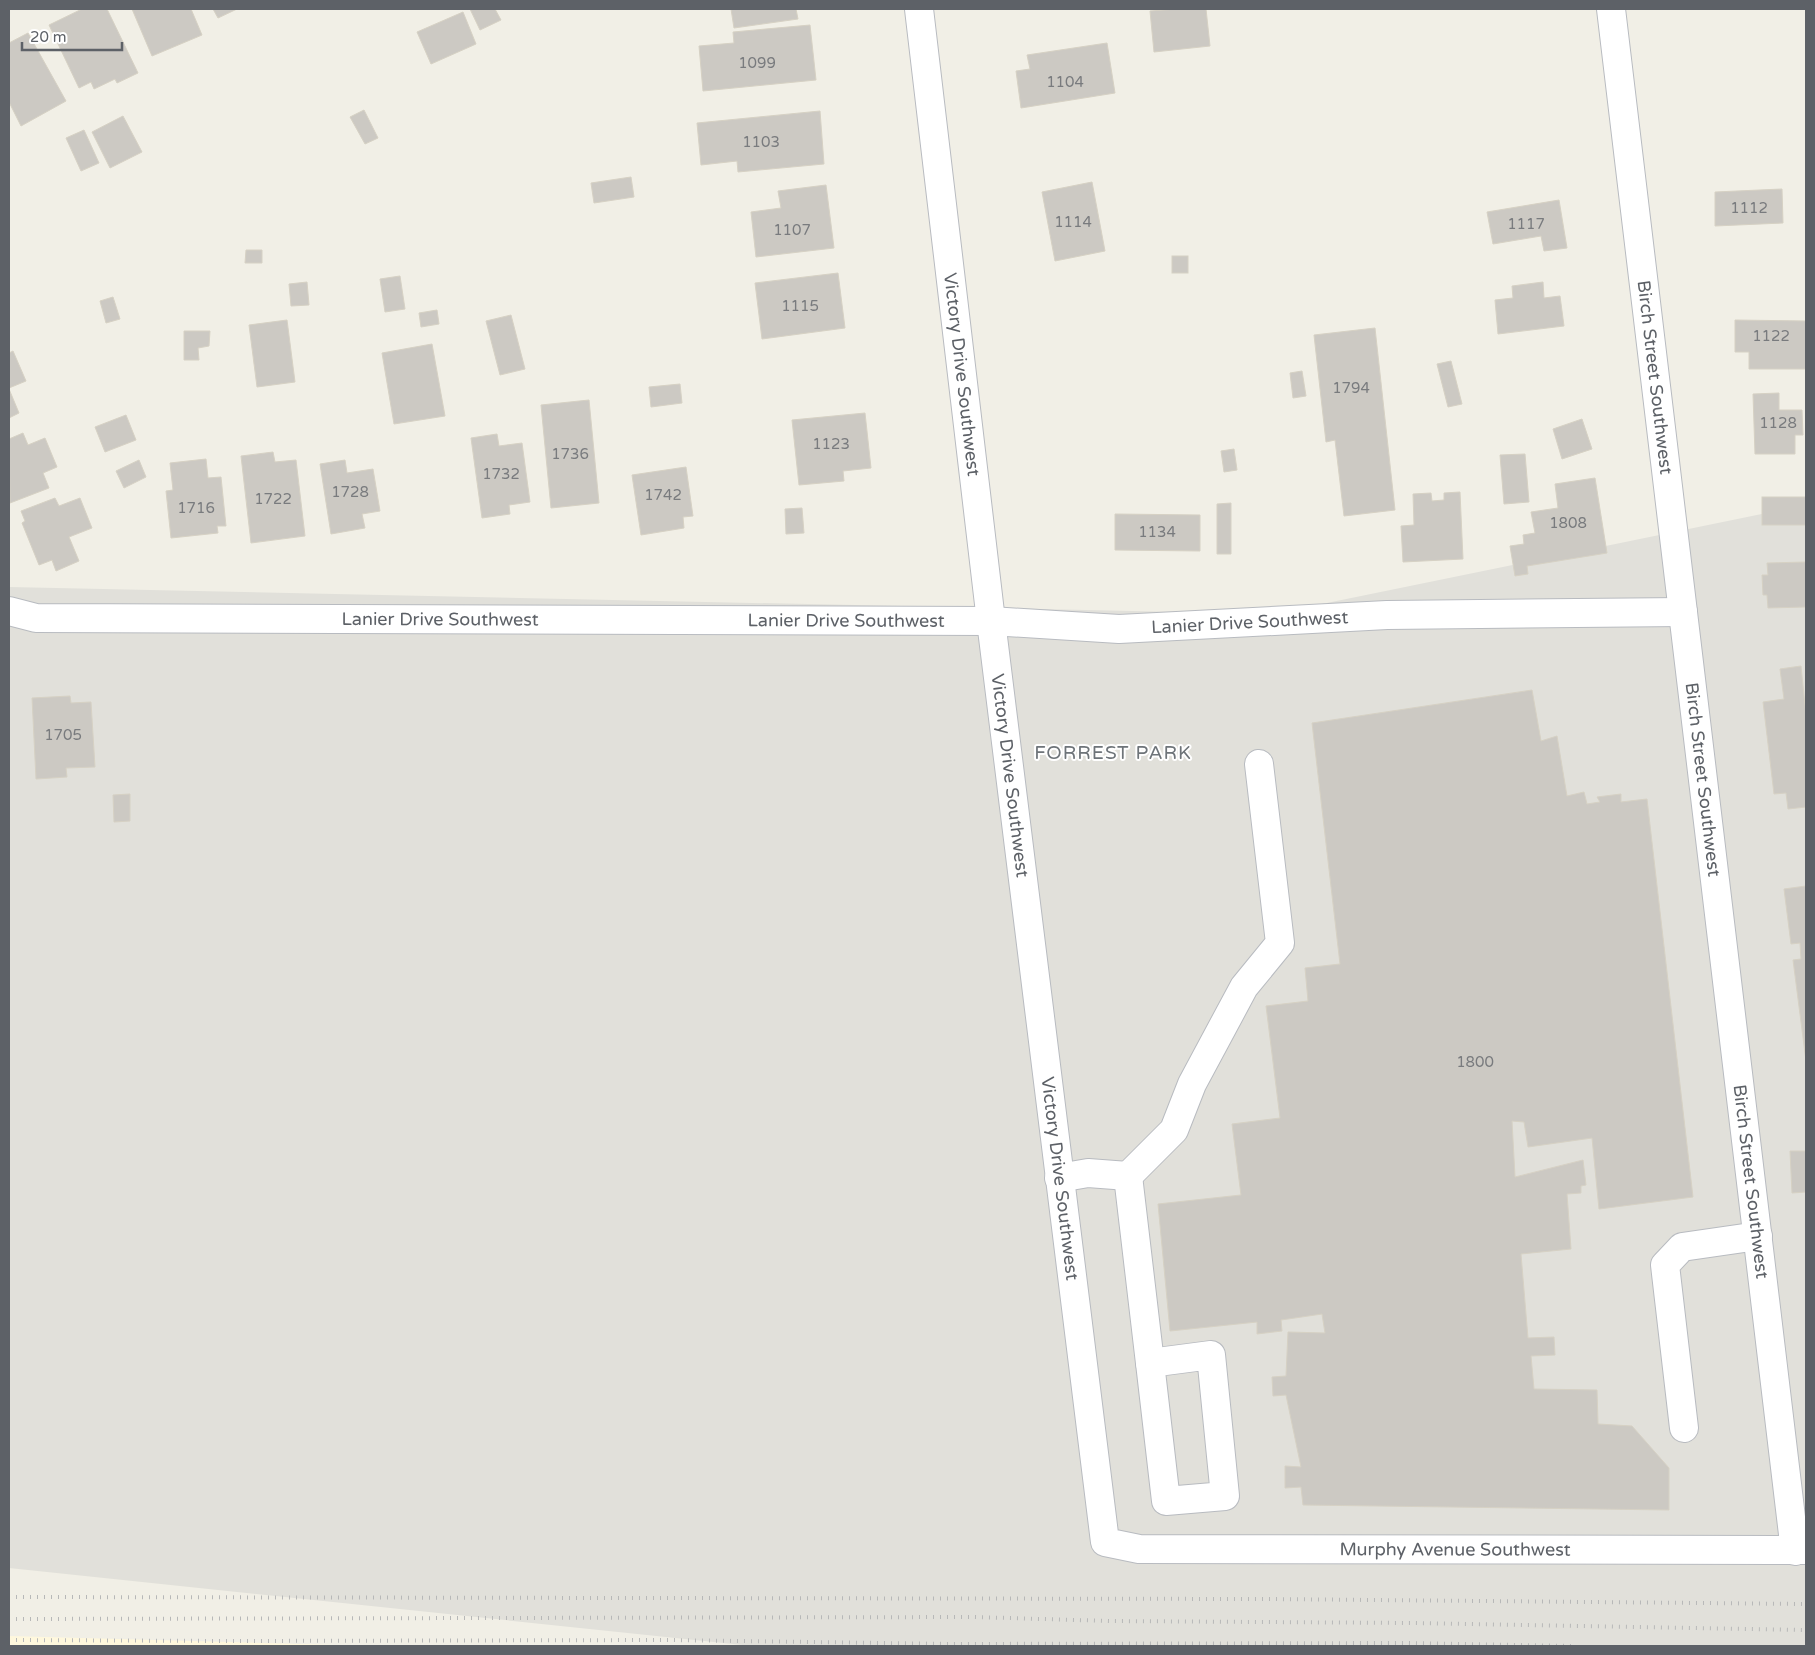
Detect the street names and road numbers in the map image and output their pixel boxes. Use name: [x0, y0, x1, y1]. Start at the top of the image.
street label: Victory Drive Southwest: [939, 271, 985, 478]
street label: Birch Street Southwest: [1632, 279, 1677, 476]
street label: Lanier Drive Southwest: [1151, 606, 1349, 638]
street label: Lanier Drive Southwest: [341, 608, 539, 631]
street label: Lanier Drive Southwest: [747, 609, 945, 632]
street label: Victory Drive Southwest: [987, 673, 1034, 879]
street label: Birch Street Southwest: [1680, 681, 1725, 878]
street label: Victory Drive Southwest: [1037, 1075, 1084, 1282]
street label: Birch Street Southwest: [1728, 1083, 1773, 1280]
street label: Murphy Avenue Southwest: [1339, 1538, 1571, 1561]

